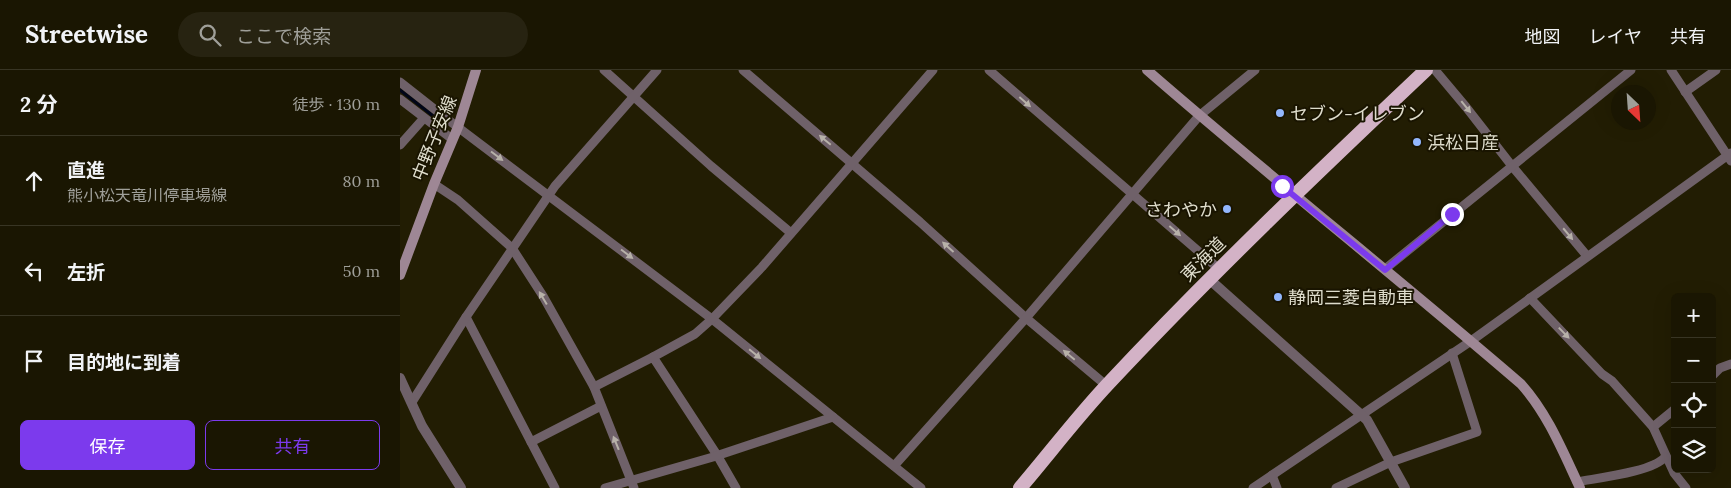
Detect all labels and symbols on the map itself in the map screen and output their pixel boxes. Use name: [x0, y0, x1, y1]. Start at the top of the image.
north arrow: [1611, 85, 1656, 130]
street label: 中野子安線: [406, 92, 462, 184]
one-way arrow: [1019, 96, 1031, 108]
one-way arrow: [1461, 101, 1472, 114]
place label: セブン-イレブン: [1290, 102, 1425, 125]
marker: セブン-イレブン: [1274, 107, 1286, 119]
place label: 浜松日産: [1427, 131, 1499, 154]
one-way arrow: [819, 135, 832, 146]
marker: 浜松日産: [1411, 136, 1423, 148]
one-way arrow: [490, 151, 504, 161]
route start: [1271, 175, 1294, 198]
place label: さわやか: [1145, 198, 1217, 221]
marker: さわやか: [1221, 203, 1233, 215]
route end: [1441, 203, 1464, 226]
one-way arrow: [1169, 225, 1181, 236]
one-way arrow: [1563, 227, 1574, 240]
street label: 東海道: [1176, 232, 1230, 286]
one-way arrow: [942, 241, 954, 253]
one-way arrow: [620, 249, 634, 259]
place label: 静岡三菱自動車: [1288, 286, 1414, 309]
one-way arrow: [539, 291, 548, 304]
marker: 静岡三菱自動車: [1272, 291, 1284, 303]
one-way arrow: [1558, 327, 1570, 339]
one-way arrow: [748, 348, 761, 359]
one-way arrow: [1063, 349, 1076, 360]
one-way arrow: [612, 435, 620, 450]

